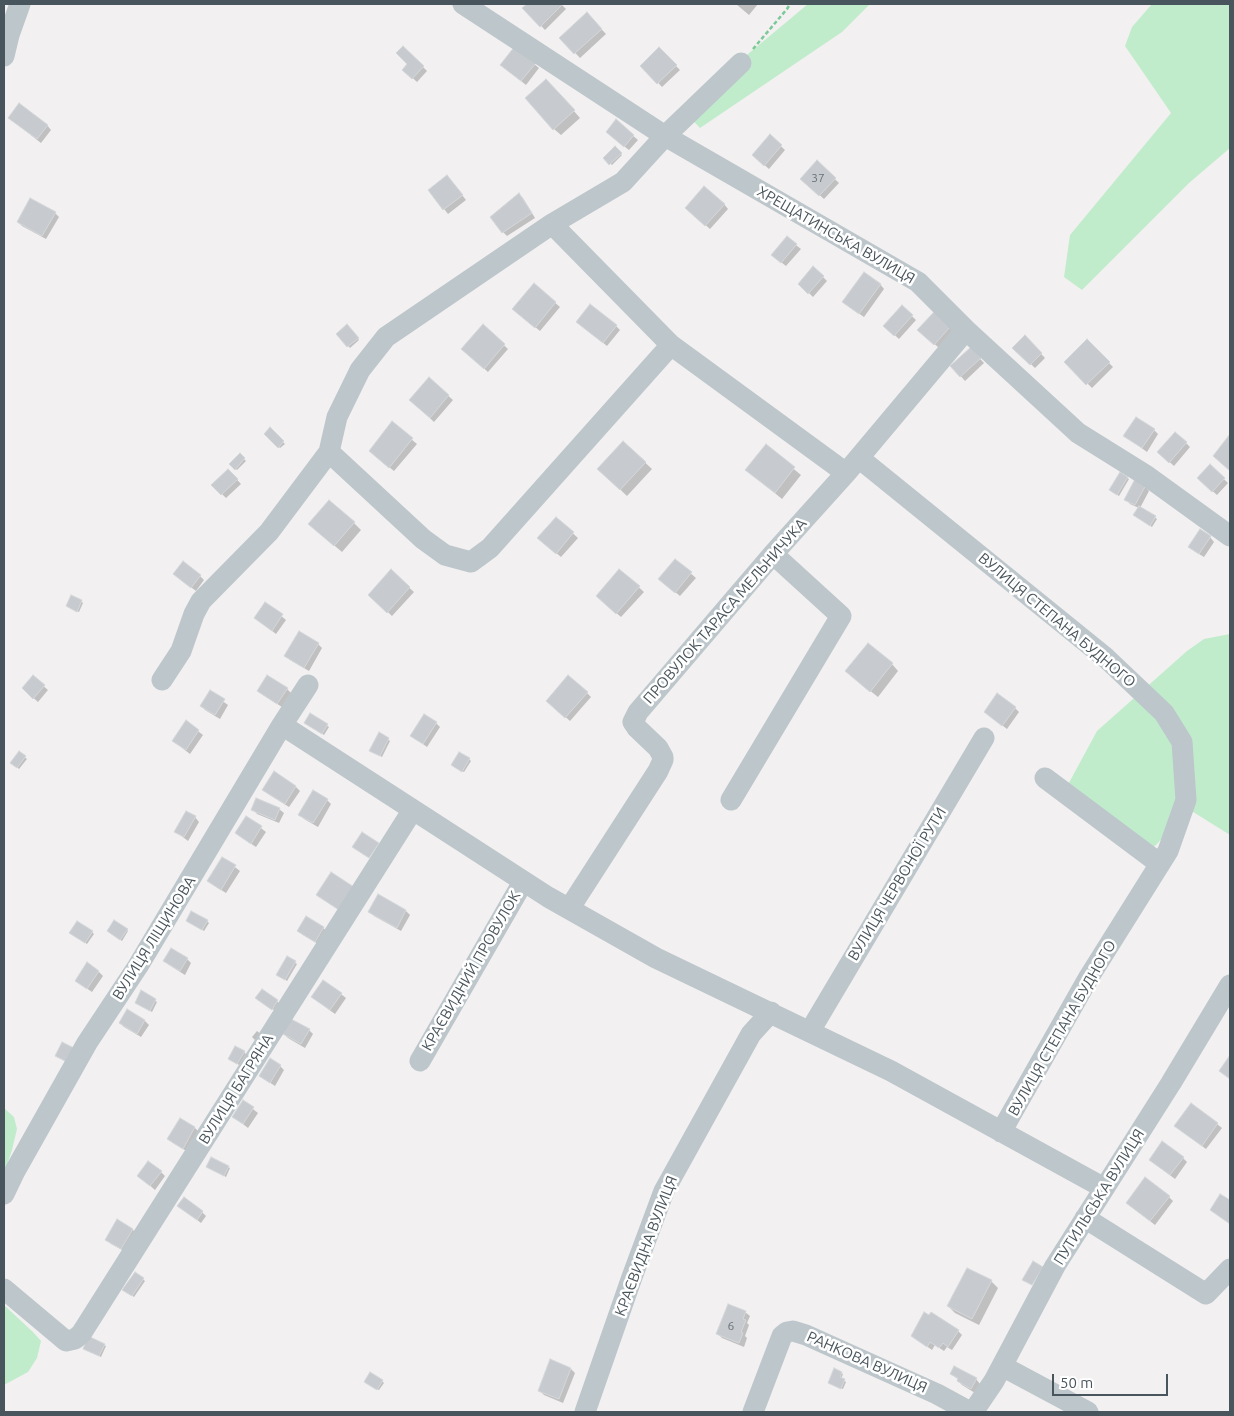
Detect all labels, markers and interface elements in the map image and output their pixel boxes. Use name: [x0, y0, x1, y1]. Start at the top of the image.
house number: 37: [811, 171, 825, 185]
street label: ХРЕЩАТИНСЬКА ВУЛИЦЯ: [754, 182, 918, 288]
street label: ПРОВУЛОК ТАРАСА МЕЛЬНИЧУКА: [640, 515, 810, 707]
street label: ВУЛИЦЯ СТЕПАНА БУДНОГО: [975, 549, 1139, 691]
street label: ВУЛИЦЯ ЧЕРВОНОЇ РУТИ: [844, 804, 950, 964]
street label: ВУЛИЦЯ ЛІЩИНОВА: [109, 873, 199, 1003]
street label: КРАЄВИДНИЙ ПРОВУЛОК: [418, 888, 524, 1054]
street label: ВУЛИЦЯ СТЕПАНА БУДНОГО: [1004, 937, 1120, 1119]
street label: ВУЛИЦЯ БАГРЯНА: [195, 1031, 277, 1147]
street label: ПУТИЛЬСЬКА ВУЛИЦЯ: [1050, 1126, 1148, 1268]
street label: КРАЄВИДНА ВУЛИЦЯ: [611, 1173, 681, 1319]
house number: 6: [728, 1319, 734, 1333]
street label: РАНКОВА ВУЛИЦЯ: [804, 1327, 930, 1397]
scale bar: [1054, 1364, 1170, 1396]
text: 50 m: [1060, 1374, 1093, 1391]

